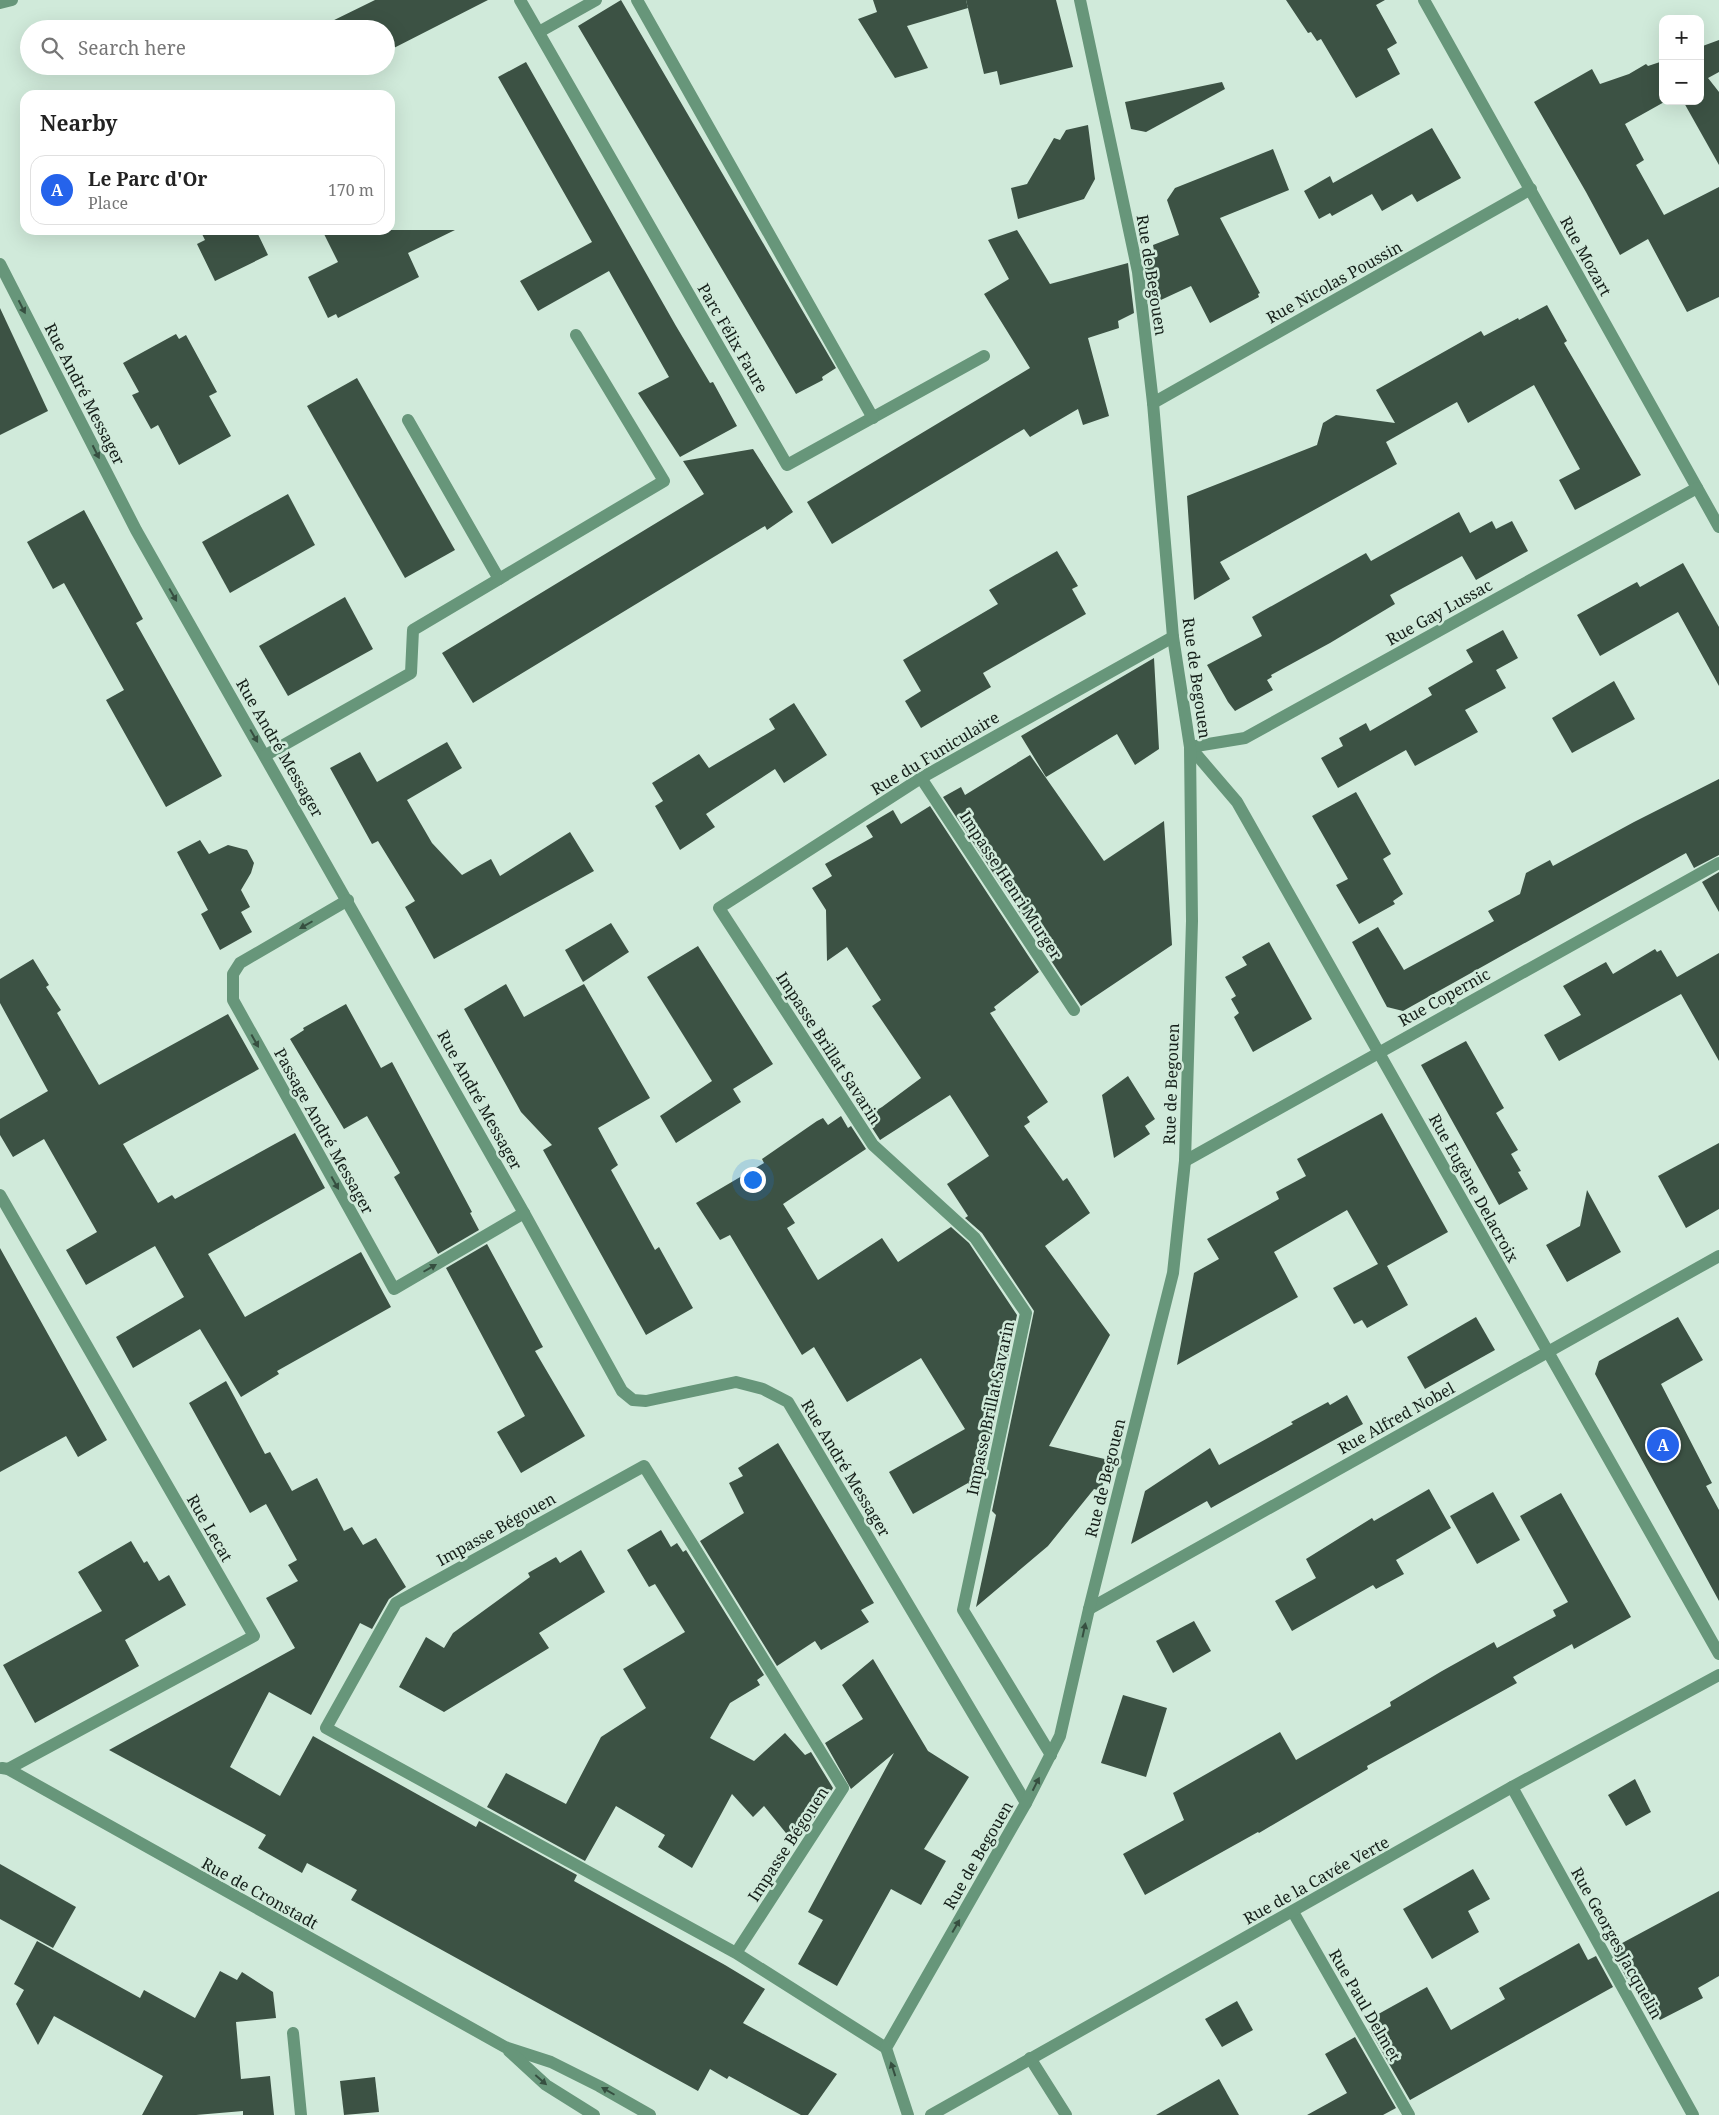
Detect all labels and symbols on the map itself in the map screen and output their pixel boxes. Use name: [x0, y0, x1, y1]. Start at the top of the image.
street label: Rue Mozart: [1555, 212, 1617, 300]
street label: Rue de Begouen: [1132, 213, 1172, 337]
street label: Rue Nicolas Poussin: [1262, 236, 1406, 328]
street label: Parc Félix Faure: [693, 279, 773, 397]
one-way arrow: [18, 300, 26, 314]
street label: Rue André Messager: [40, 319, 131, 469]
one-way arrow: [92, 444, 100, 459]
street label: Rue Gay Lussac: [1382, 574, 1496, 650]
one-way arrow: [169, 588, 178, 601]
street label: Rue de Begouen: [1178, 616, 1216, 740]
street label: Rue André Messager: [231, 675, 329, 822]
street label: Rue du Funiculaire: [867, 706, 1003, 800]
one-way arrow: [250, 729, 259, 742]
street label: Impasse Henri Murger: [955, 807, 1068, 964]
one-way arrow: [298, 921, 313, 929]
street label: Rue Copernic: [1394, 963, 1494, 1031]
street label: Impasse Brillat Savarin: [771, 967, 887, 1129]
street label: Rue de Begouen: [1158, 1023, 1184, 1145]
street label: Rue André Messager: [432, 1026, 528, 1174]
one-way arrow: [251, 1035, 260, 1048]
street label: Passage André Messager: [269, 1044, 379, 1218]
street label: Rue Eugène Delacroix: [1424, 1110, 1524, 1267]
your location: [740, 1167, 766, 1193]
one-way arrow: [331, 1176, 339, 1190]
one-way arrow: [424, 1263, 437, 1272]
street label: Impasse Brillat Savarin: [961, 1319, 1019, 1497]
street label: Rue Alfred Nobel: [1334, 1377, 1458, 1459]
street label: Rue André Messager: [796, 1395, 896, 1541]
street label: Rue de Begouen: [1080, 1416, 1130, 1540]
pin: A: [1647, 1426, 1679, 1464]
street label: Impasse Bégouen: [433, 1487, 559, 1571]
street label: Rue Lecat: [182, 1490, 238, 1566]
one-way arrow: [1080, 1623, 1088, 1638]
one-way arrow: [1032, 1777, 1040, 1791]
street label: Impasse Bégouen: [743, 1782, 833, 1906]
street label: Rue de Begouen: [938, 1797, 1018, 1913]
street label: Rue de la Cavée Verte: [1239, 1831, 1393, 1929]
street label: Rue de Cronstadt: [198, 1852, 323, 1934]
street label: Rue Georges Jacquelin: [1566, 1863, 1668, 2023]
one-way arrow: [952, 1918, 960, 1933]
street label: Rue Paul Delmet: [1324, 1945, 1406, 2065]
one-way arrow: [889, 2061, 896, 2076]
one-way arrow: [534, 2074, 546, 2086]
one-way arrow: [601, 2087, 615, 2095]

